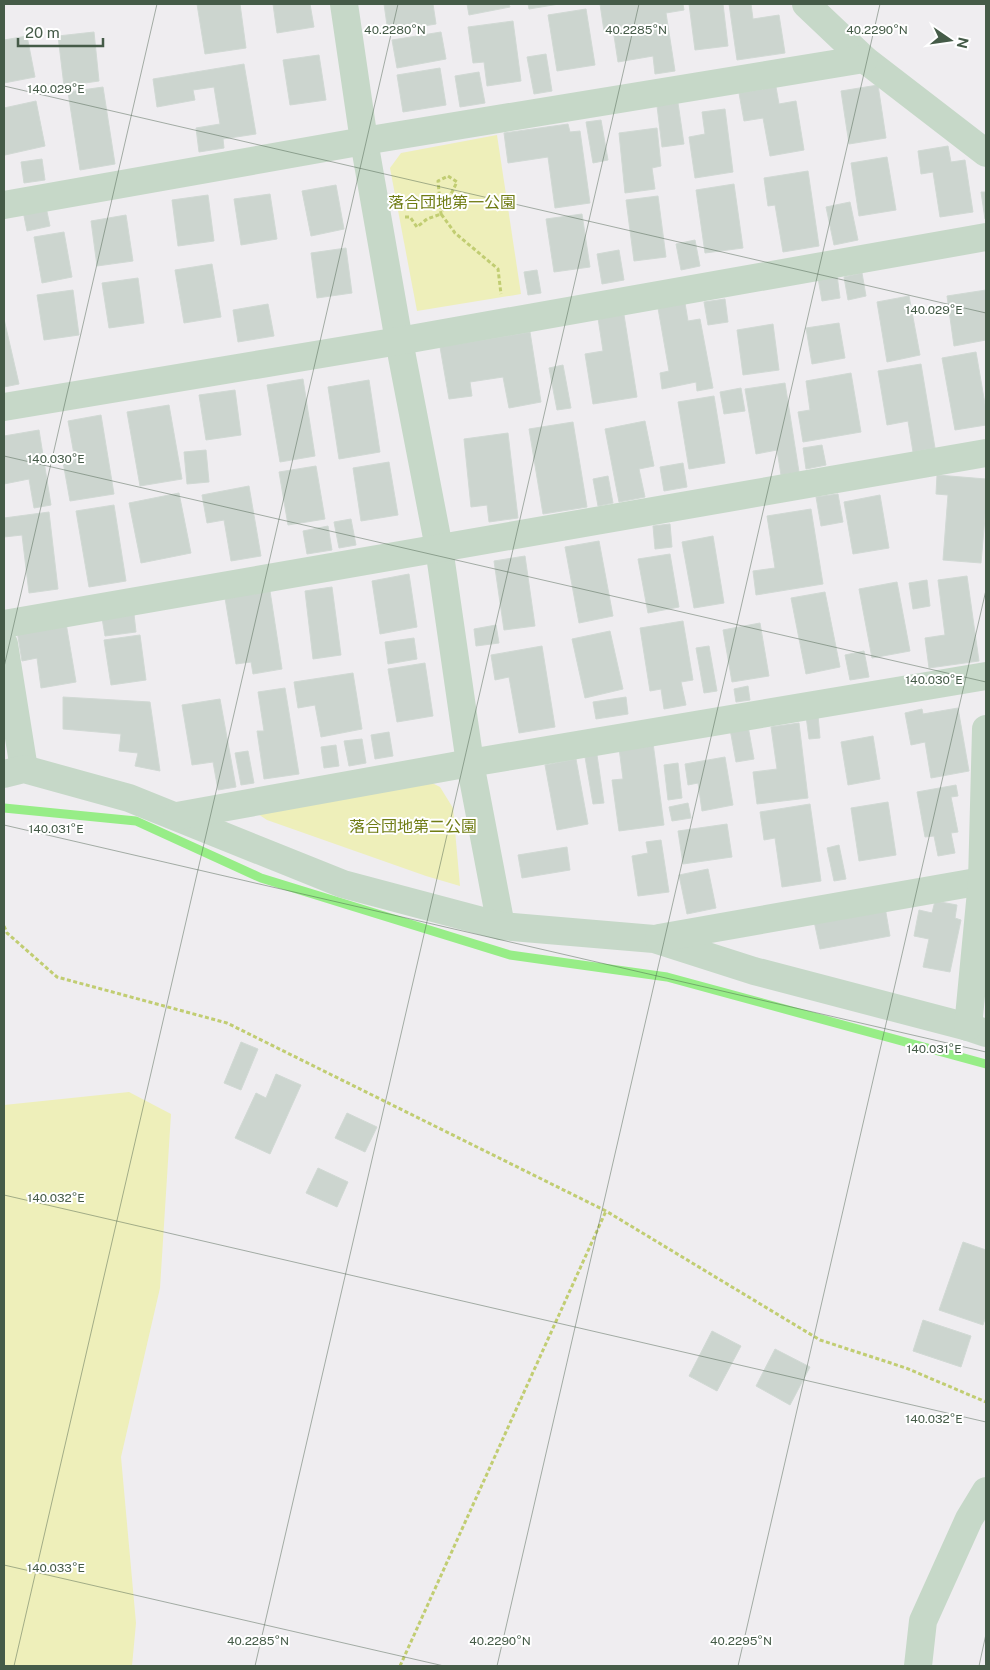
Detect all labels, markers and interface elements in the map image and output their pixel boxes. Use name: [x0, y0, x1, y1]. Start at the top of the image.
scale bar: [18, 15, 102, 47]
north arrow: [925, 15, 975, 65]
text: 40.2280°N: [364, 23, 426, 37]
text: 40.2285°N: [605, 23, 667, 37]
text: 40.2290°N: [846, 23, 908, 37]
text: 20 m: [25, 24, 60, 41]
text: N: [954, 36, 972, 50]
text: 140.029°E: [27, 82, 85, 96]
park label: 落合団地第一公園: [388, 193, 516, 212]
text: 140.029°E: [905, 303, 963, 317]
text: 140.030°E: [27, 452, 85, 466]
text: 140.030°E: [905, 673, 963, 687]
park label: 落合団地第二公園: [349, 817, 477, 836]
text: 140.031°E: [28, 822, 84, 836]
text: 140.031°E: [906, 1042, 962, 1056]
text: 140.032°E: [27, 1191, 85, 1205]
text: 140.032°E: [905, 1412, 963, 1426]
text: 140.033°E: [27, 1561, 85, 1575]
text: 40.2285°N: [227, 1634, 289, 1648]
text: 40.2290°N: [469, 1634, 531, 1648]
text: 40.2295°N: [710, 1634, 772, 1648]

